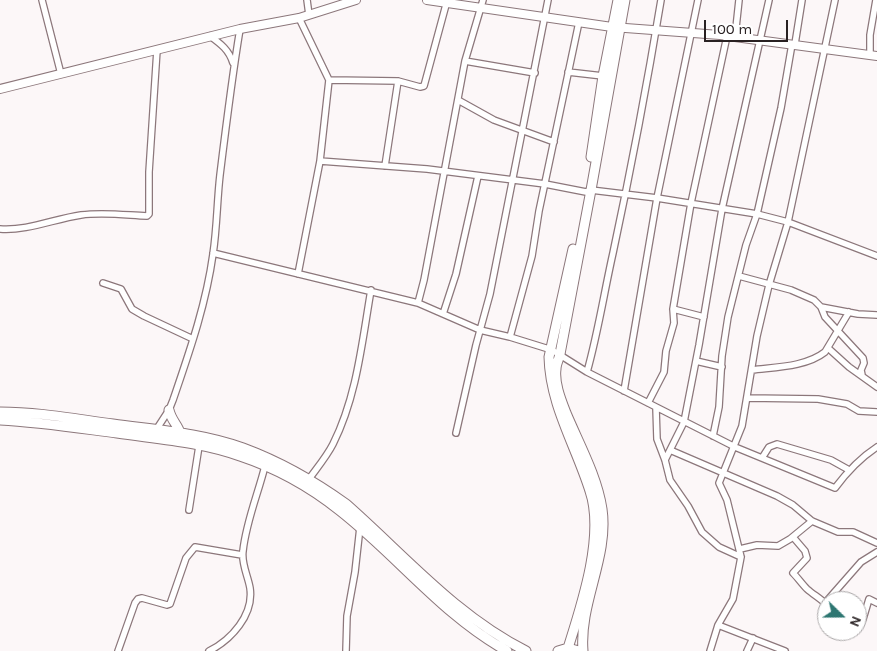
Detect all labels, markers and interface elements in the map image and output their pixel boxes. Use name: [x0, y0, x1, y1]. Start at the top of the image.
scale bar: [707, 10, 791, 42]
text: 100 m: [712, 20, 752, 38]
north arrow: [817, 591, 867, 641]
text: N: [846, 614, 865, 629]

